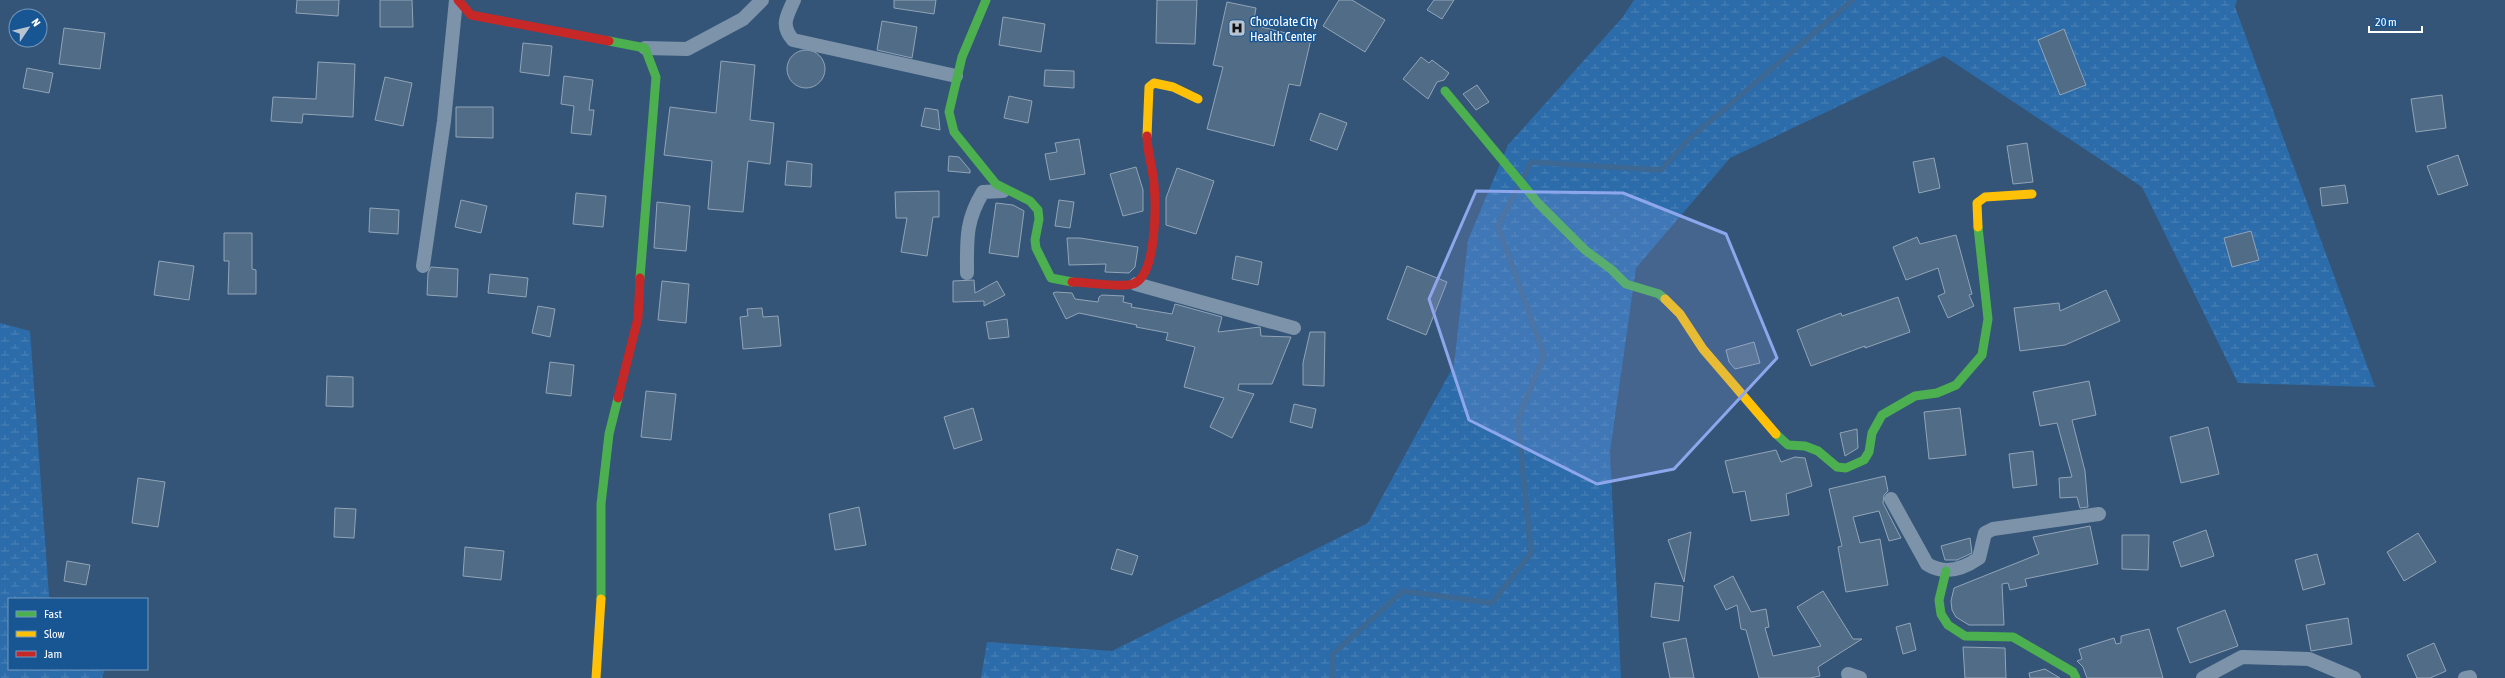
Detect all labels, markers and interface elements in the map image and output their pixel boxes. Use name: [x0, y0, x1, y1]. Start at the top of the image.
north arrow: [8, 8, 48, 48]
scale bar: [2369, 8, 2422, 34]
place label: Chocolate City Health Center: [1250, 14, 1319, 44]
text: 20 m: [2375, 15, 2397, 29]
text: N: [29, 16, 43, 28]
hospital icon: Chocolate City Health Center: [1227, 18, 1247, 38]
legend: [8, 598, 148, 670]
text: Fast: [44, 607, 62, 621]
text: Slow: [44, 627, 65, 641]
text: Jam: [44, 647, 62, 661]

